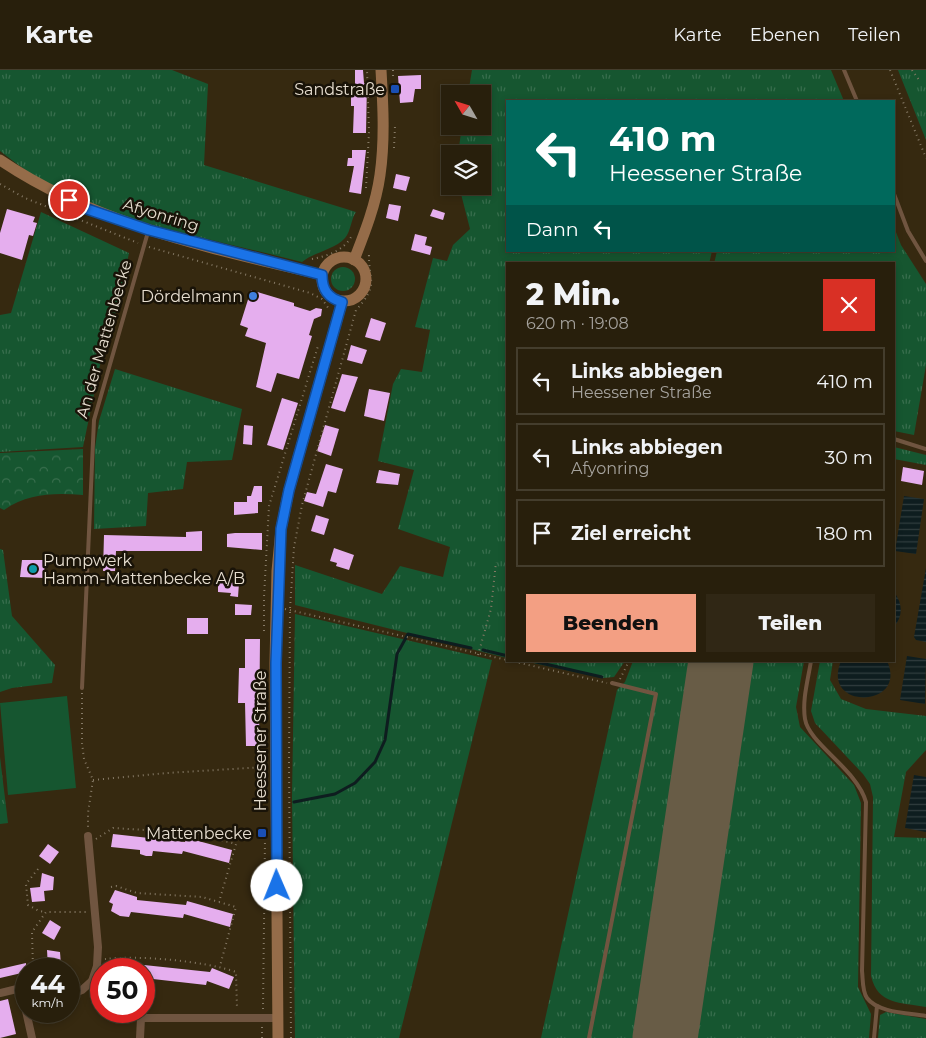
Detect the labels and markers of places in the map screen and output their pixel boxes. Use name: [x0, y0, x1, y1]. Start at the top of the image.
place label: Sandstraße: [294, 80, 385, 99]
marker: Sandstraße: [389, 83, 401, 95]
pin: [48, 179, 90, 221]
place label: Dördelmann: [141, 287, 243, 306]
marker: Dördelmann: [247, 290, 259, 302]
place label: Pumpwerk Hamm-Mattenbecke A/B: [43, 551, 245, 588]
marker: Pumpwerk Hamm-Mattenbecke A/B: [27, 563, 39, 575]
place label: Mattenbecke: [146, 824, 252, 843]
marker: Mattenbecke: [256, 827, 268, 839]

